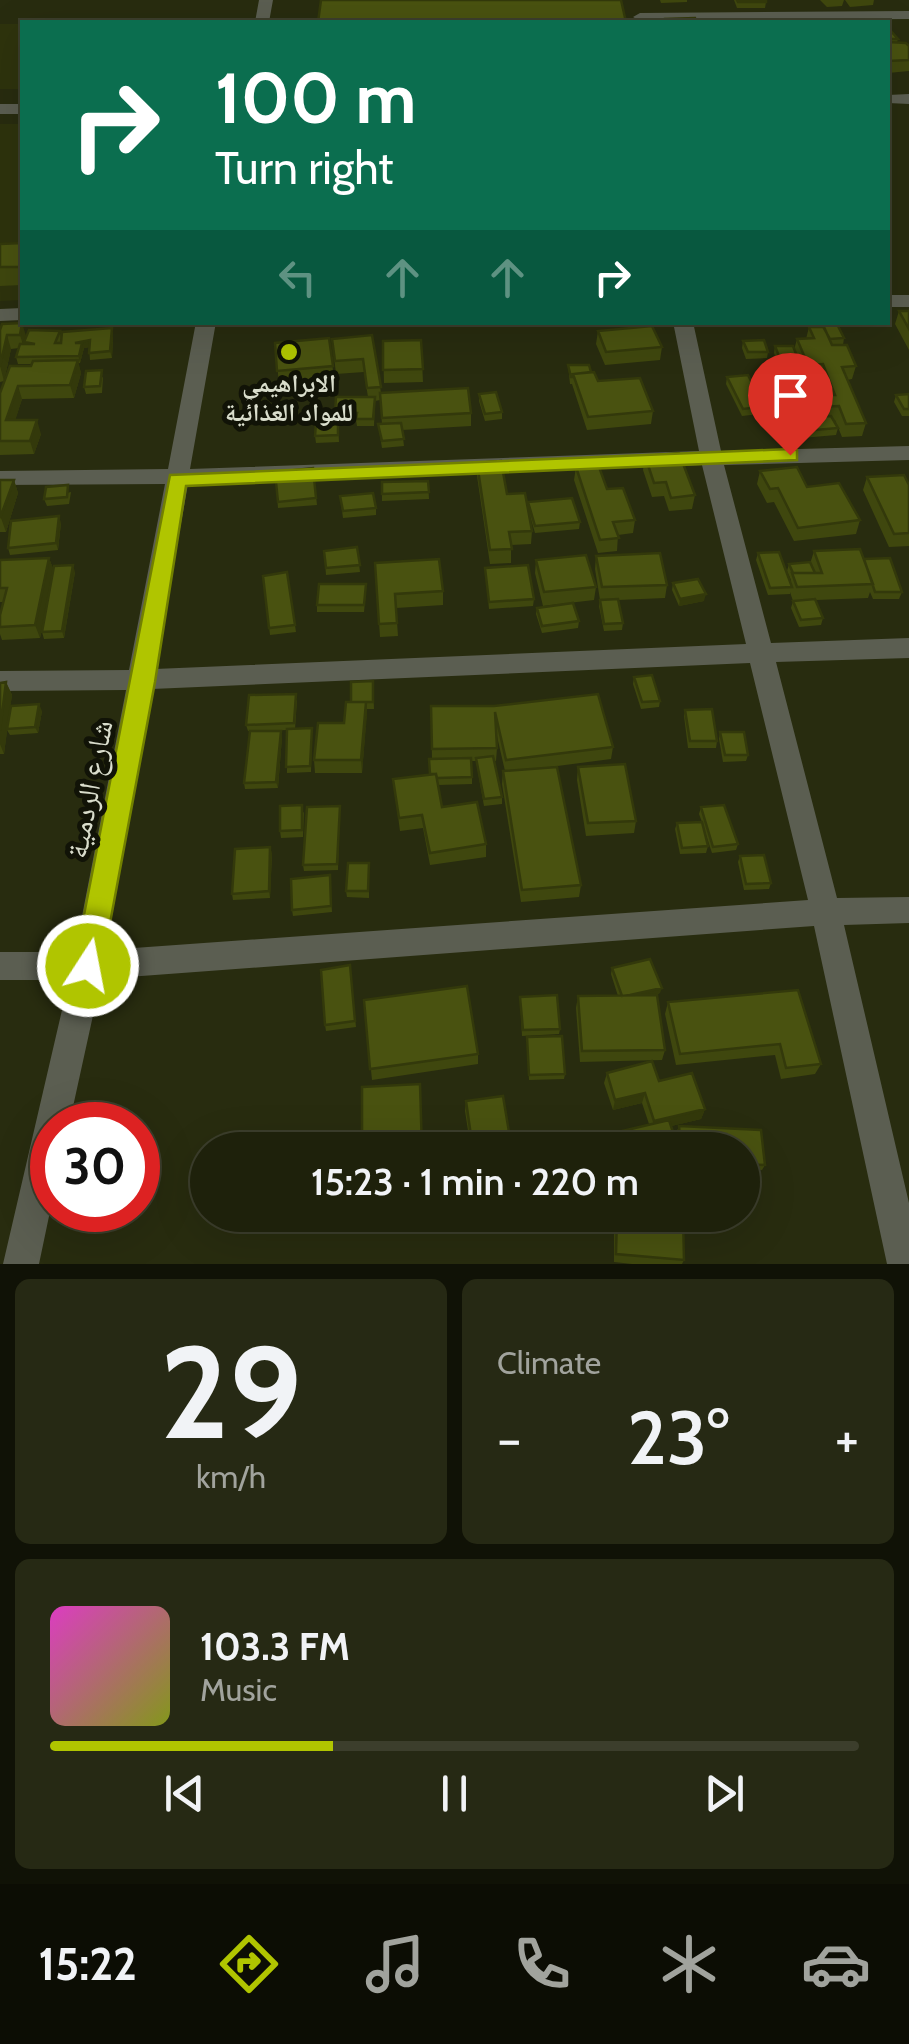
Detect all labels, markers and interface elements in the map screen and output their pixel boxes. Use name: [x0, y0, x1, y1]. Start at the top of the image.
text: 100 m: [215, 55, 416, 141]
icon: right: [50, 60, 180, 190]
text: Turn right: [215, 141, 394, 195]
icon: left: [270, 250, 325, 305]
icon: ahead: [375, 250, 430, 305]
icon: ahead: [480, 250, 535, 305]
icon: right: [585, 250, 640, 305]
marker: الابراهيمي للمواد الغذائية: [278, 341, 300, 363]
pin: [748, 353, 833, 456]
place label: الابراهيمي للمواد الغذائية: [225, 368, 353, 427]
icon: arrive: [763, 368, 818, 423]
street label: شارع الردمية: [57, 717, 121, 861]
position arrow: [36, 914, 140, 1018]
speed limit sign: 30: [30, 1102, 160, 1232]
text: 15:23 · 1 min · 220 m: [311, 1158, 639, 1205]
text: 29: [160, 1313, 302, 1471]
text: Climate: [497, 1343, 601, 1382]
text: 23°: [627, 1392, 729, 1483]
text: −: [497, 1405, 521, 1472]
text: +: [835, 1405, 859, 1472]
text: km/h: [196, 1457, 266, 1496]
text: 103.3 FM: [200, 1623, 350, 1670]
text: Music: [200, 1670, 277, 1709]
icon: previous: [157, 1766, 212, 1821]
icon: pause: [427, 1766, 482, 1821]
icon: next: [697, 1766, 752, 1821]
icon: directions: [214, 1929, 284, 1999]
icon: music: [360, 1929, 430, 1999]
icon: phone: [507, 1929, 577, 1999]
icon: climate: [654, 1929, 724, 1999]
icon: car: [801, 1929, 871, 1999]
text: 15:22: [38, 1937, 137, 1991]

